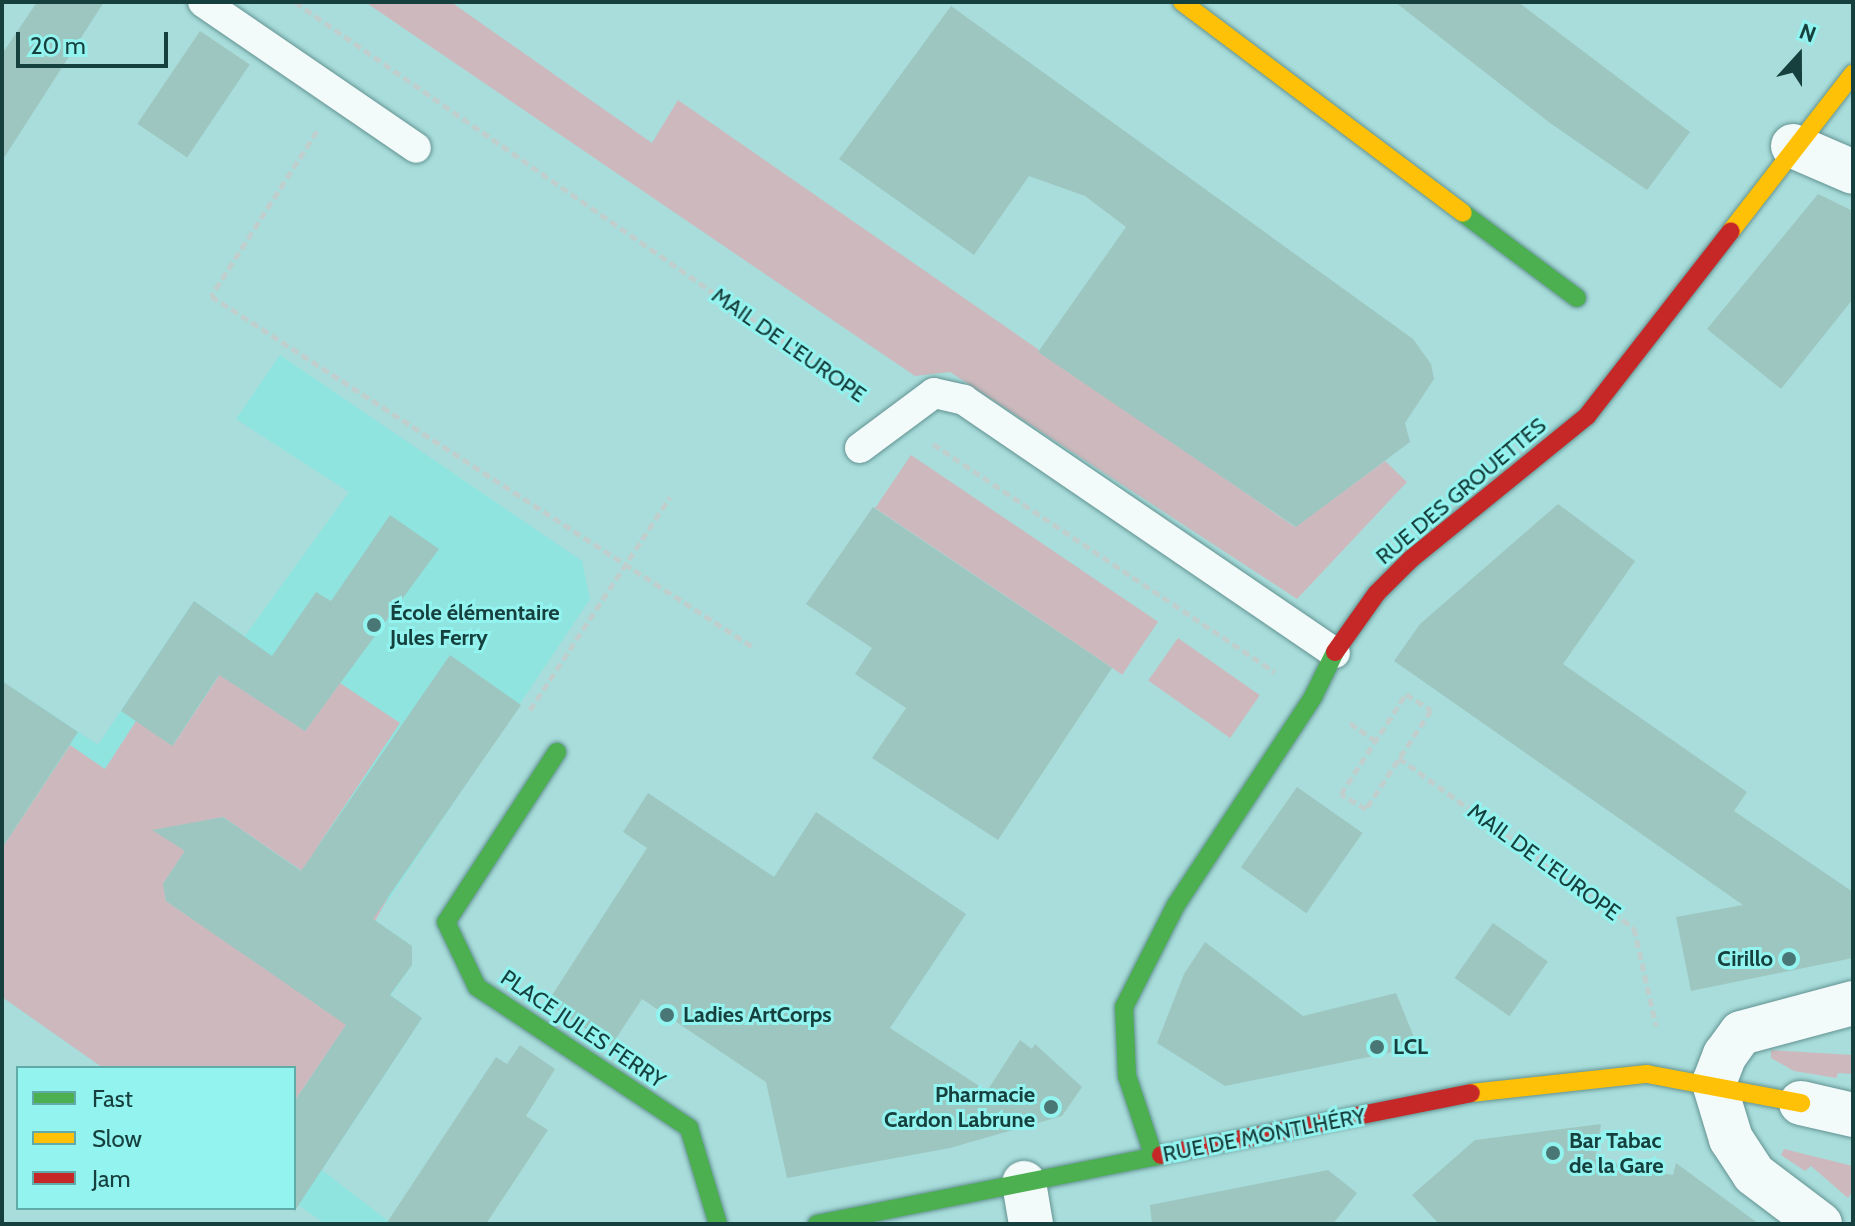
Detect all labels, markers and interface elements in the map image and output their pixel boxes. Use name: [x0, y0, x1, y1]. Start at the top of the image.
scale bar: [20, 16, 172, 66]
north arrow: [1759, 16, 1839, 96]
text: N: [1796, 18, 1820, 49]
text: 20 m: [30, 31, 86, 60]
street label: MAIL DE L'EUROPE: [707, 282, 871, 408]
street label: RUE DES GROUETTES: [1371, 412, 1551, 570]
place label: École élémentaire Jules Ferry: [390, 599, 560, 650]
marker: École élémentaire Jules Ferry: [365, 616, 383, 634]
street label: MAIL DE L'EUROPE: [1463, 798, 1625, 926]
place label: Cirillo: [1717, 946, 1773, 972]
marker: Cirillo: [1780, 950, 1798, 968]
street label: PLACE JULES FERRY: [496, 964, 670, 1094]
place label: Ladies ArtCorps: [683, 1002, 832, 1028]
marker: Ladies ArtCorps: [658, 1006, 676, 1024]
place label: LCL: [1393, 1034, 1428, 1060]
marker: LCL: [1368, 1038, 1386, 1056]
legend: [16, 1066, 296, 1210]
place label: Pharmacie Cardon Labrune: [884, 1081, 1035, 1132]
text: Fast: [92, 1084, 133, 1113]
marker: Pharmacie Cardon Labrune: [1042, 1098, 1060, 1116]
street label: RUE DE MONTLHÉRY: [1161, 1102, 1367, 1168]
text: Slow: [92, 1124, 142, 1153]
place label: Bar Tabac de la Gare: [1569, 1127, 1663, 1178]
marker: Bar Tabac de la Gare: [1544, 1144, 1562, 1162]
text: Jam: [92, 1164, 130, 1193]

